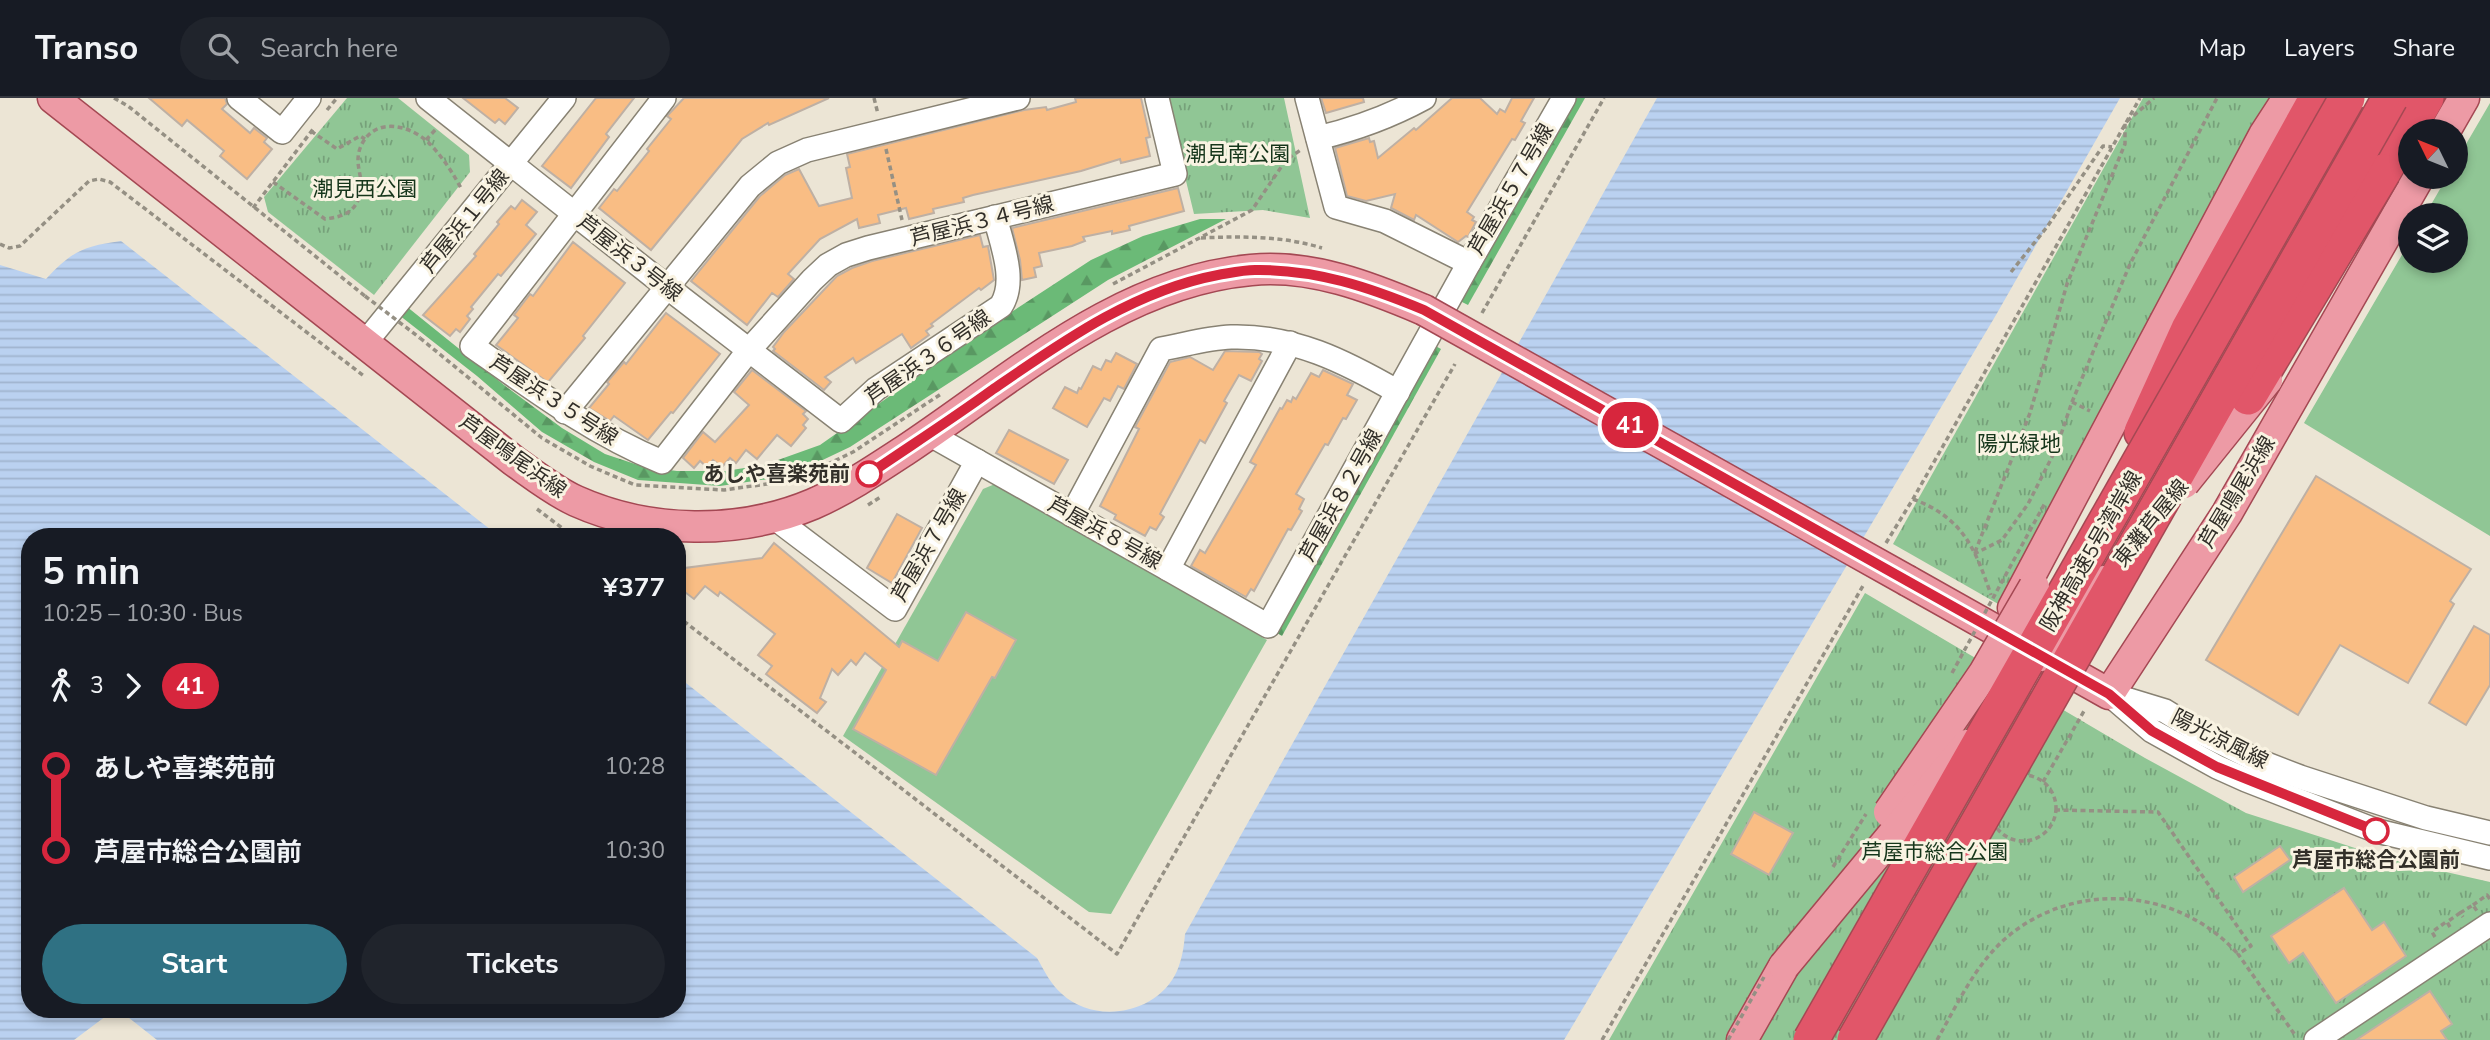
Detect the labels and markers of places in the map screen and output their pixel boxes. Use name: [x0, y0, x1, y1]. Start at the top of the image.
place label: あしや喜楽苑前: [703, 460, 850, 488]
marker: あしや喜楽苑前: [856, 461, 882, 487]
marker: 芦屋市総合公園前: [2363, 818, 2389, 844]
place label: 芦屋市総合公園前: [2292, 846, 2460, 874]

